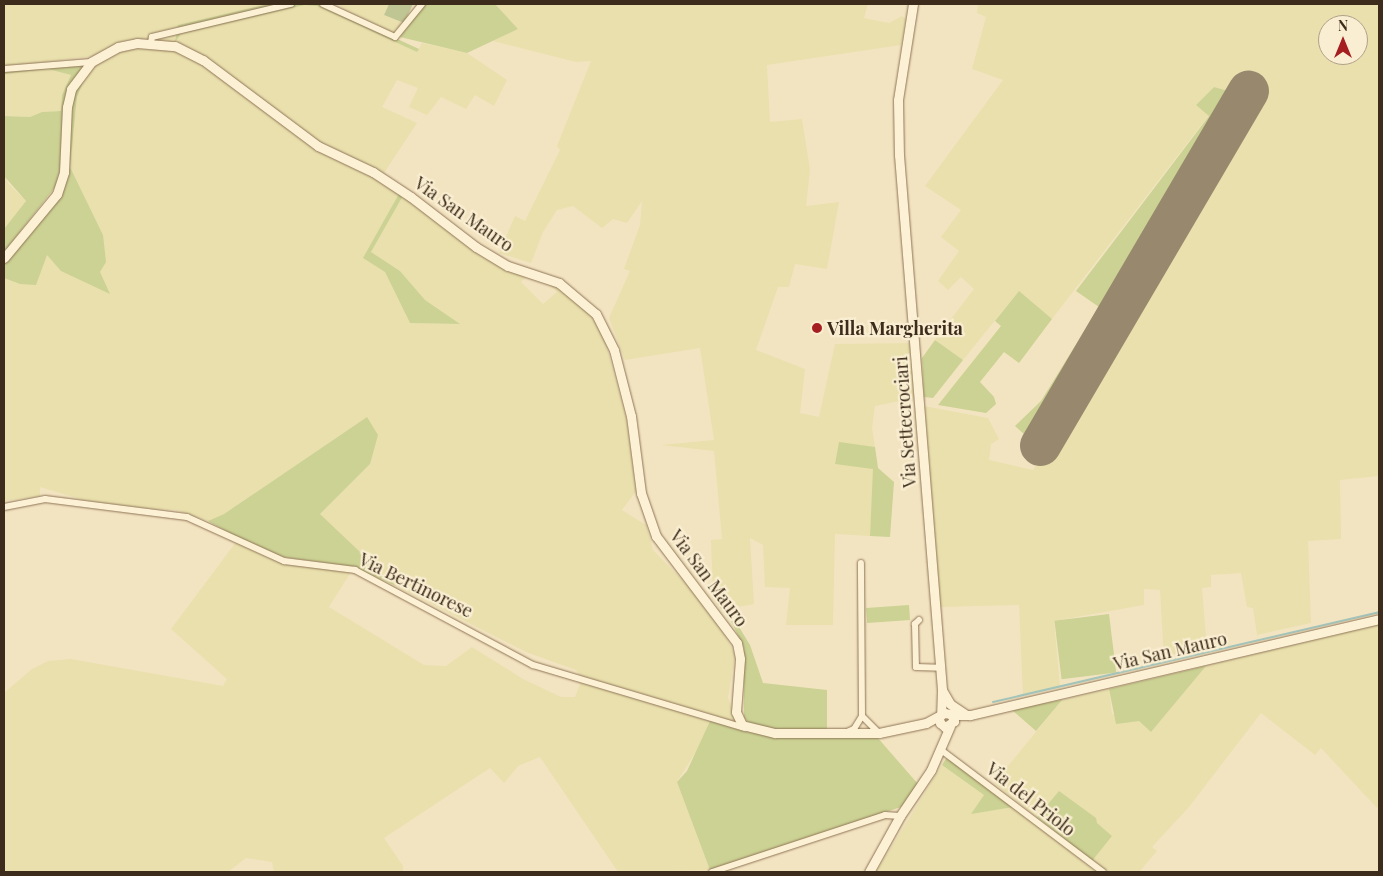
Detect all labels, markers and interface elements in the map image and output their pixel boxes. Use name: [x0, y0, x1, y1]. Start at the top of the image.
north arrow: [1318, 15, 1368, 65]
text: N: [1338, 16, 1348, 35]
street label: Via San Mauro: [410, 172, 518, 256]
place label: Villa Margherita: [827, 317, 963, 339]
marker: Villa Margherita: [811, 322, 823, 334]
street label: Via Settecrociari: [890, 355, 920, 489]
street label: Via San Mauro: [665, 525, 753, 631]
street label: Via Bertinorese: [356, 548, 476, 622]
street label: Via San Mauro: [1111, 627, 1229, 675]
street label: Via del Priolo: [982, 758, 1080, 840]

